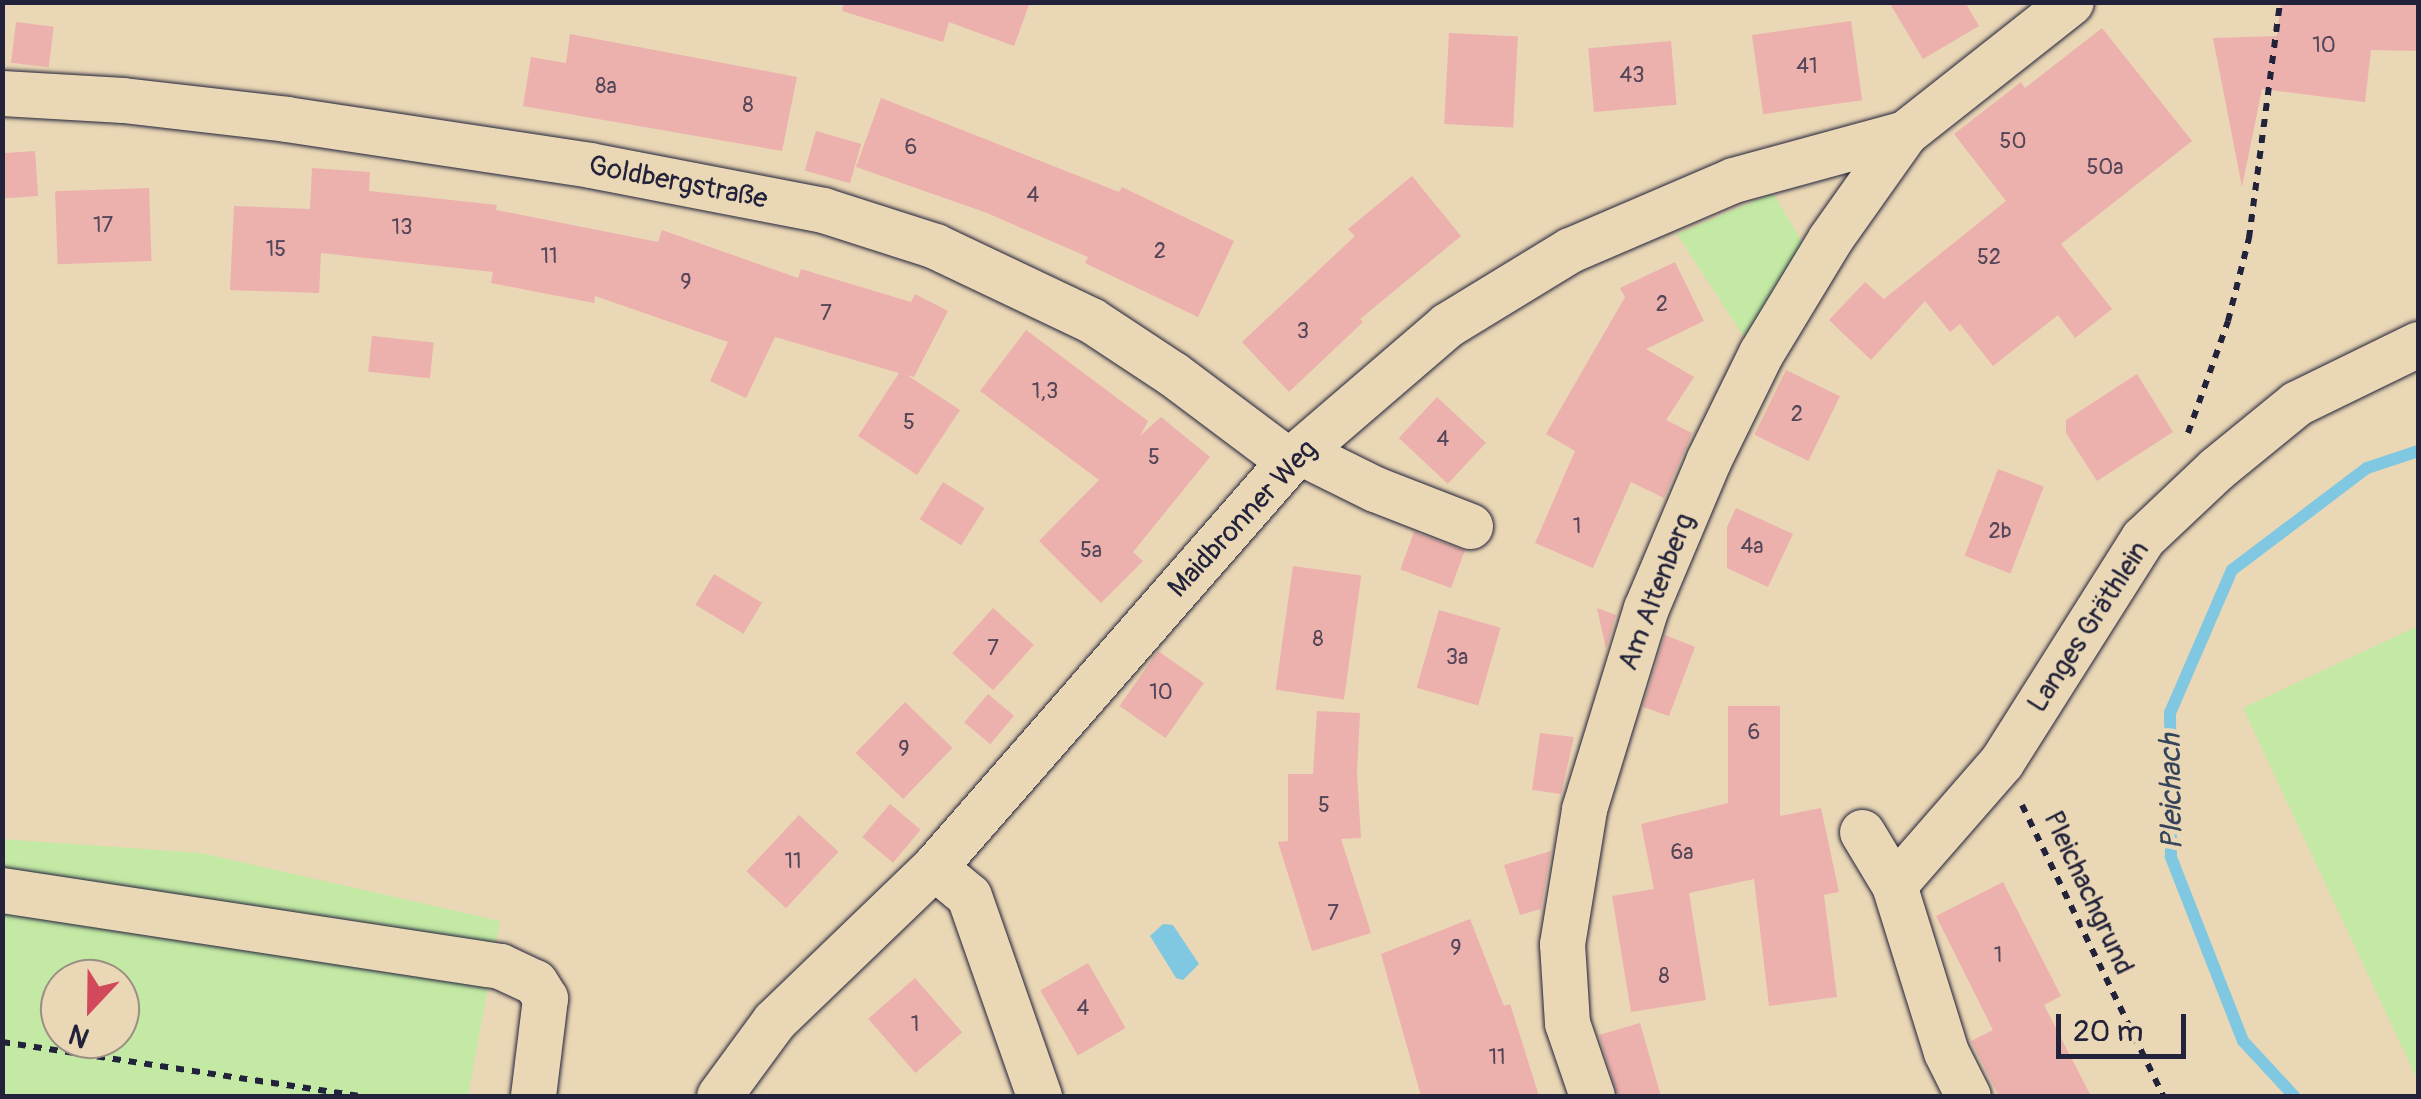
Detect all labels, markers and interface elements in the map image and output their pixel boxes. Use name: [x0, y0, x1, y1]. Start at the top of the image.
house number: 10: [2312, 33, 2336, 59]
house number: 41: [1796, 54, 1818, 80]
house number: 43: [1619, 63, 1645, 89]
house number: 8a: [595, 74, 617, 100]
house number: 8: [742, 93, 754, 119]
house number: 50: [2000, 129, 2026, 155]
house number: 6: [905, 135, 917, 161]
street label: Goldbergstraße: [586, 149, 770, 217]
house number: 50a: [2086, 155, 2124, 181]
house number: 4: [1027, 183, 1039, 209]
house number: 17: [93, 213, 113, 239]
house number: 13: [392, 215, 412, 241]
house number: 15: [266, 237, 286, 263]
house number: 2: [1154, 239, 1166, 265]
house number: 11: [540, 244, 558, 270]
house number: 52: [1977, 245, 2001, 271]
house number: 9: [680, 270, 692, 296]
house number: 2: [1656, 292, 1668, 318]
house number: 7: [820, 301, 832, 327]
house number: 3: [1297, 319, 1309, 345]
house number: 1,3: [1032, 379, 1058, 405]
house number: 2: [1791, 402, 1803, 428]
house number: 5: [903, 410, 915, 436]
house number: 4: [1437, 427, 1449, 453]
street label: Maidbronner Weg: [1161, 433, 1325, 605]
house number: 5: [1148, 445, 1160, 471]
street label: Am Altenberg: [1612, 509, 1702, 675]
house number: 1: [1573, 514, 1581, 540]
house number: 2b: [1988, 519, 2012, 545]
house number: 4a: [1741, 534, 1763, 560]
street label: Langes Gräthlein: [2021, 535, 2157, 719]
house number: 5a: [1080, 538, 1102, 564]
house number: 8: [1312, 627, 1324, 653]
house number: 7: [987, 636, 999, 662]
house number: 3a: [1446, 645, 1468, 671]
house number: 10: [1149, 680, 1173, 706]
house number: 6: [1748, 720, 1760, 746]
water label: Pleichach: [2153, 733, 2191, 851]
house number: 9: [898, 737, 910, 763]
house number: 5: [1318, 793, 1330, 819]
street label: Pleichachgrund: [2036, 806, 2140, 980]
house number: 6a: [1670, 840, 1694, 866]
house number: 11: [784, 849, 802, 875]
house number: 7: [1327, 901, 1339, 927]
house number: 9: [1450, 936, 1462, 962]
house number: 1: [1994, 943, 2002, 969]
north arrow: [40, 959, 140, 1059]
house number: 8: [1658, 964, 1670, 990]
scale bar: [2061, 994, 2191, 1056]
house number: 4: [1077, 996, 1089, 1022]
house number: 1: [911, 1012, 919, 1038]
text: 20 m: [2073, 1013, 2143, 1050]
text: N: [64, 1016, 95, 1055]
house number: 11: [1488, 1045, 1506, 1071]

